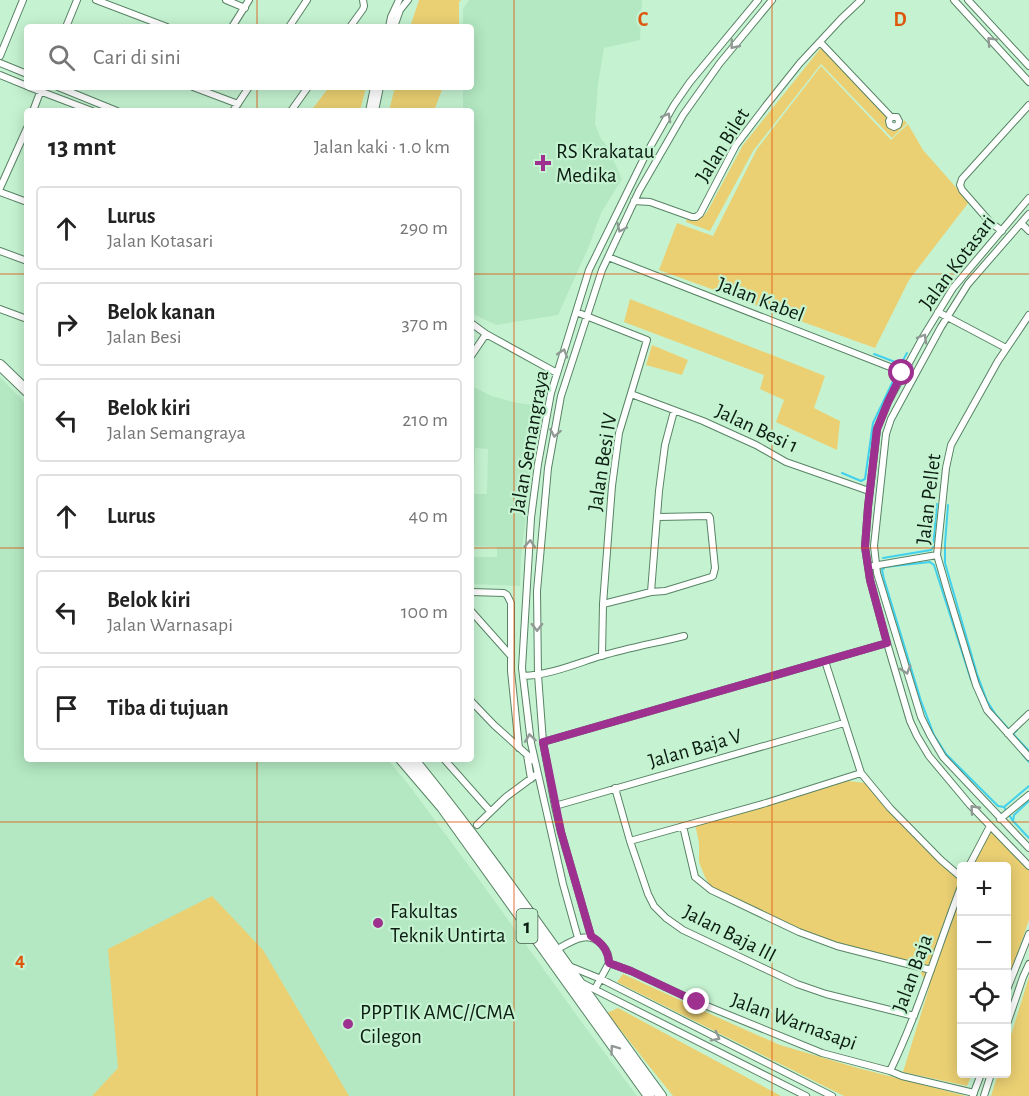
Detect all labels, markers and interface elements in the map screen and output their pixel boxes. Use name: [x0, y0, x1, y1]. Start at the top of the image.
text: C: [638, 10, 649, 30]
text: D: [893, 10, 907, 30]
search box: [24, 24, 474, 90]
one-way arrow: [988, 37, 999, 48]
one-way arrow: [731, 38, 742, 49]
icon: search: [45, 41, 78, 74]
text: Cari di sini: [93, 46, 181, 68]
street label: Jalan Bilet: [692, 104, 753, 186]
one-way arrow: [660, 113, 671, 123]
text: 13 mnt: [48, 134, 116, 160]
text: Jalan kaki · 1.0 km: [314, 137, 450, 157]
place label: RS Krakatau Medika: [556, 141, 655, 186]
marker: RS Krakatau Medika: [534, 154, 552, 172]
text: Lurus: [107, 205, 156, 227]
street label: Jalan Kotasari: [915, 211, 999, 313]
icon: ahead: [50, 212, 83, 245]
text: 290 m: [400, 218, 448, 238]
one-way arrow: [617, 222, 629, 233]
text: Jalan Kotasari: [107, 231, 213, 251]
street label: Jalan Kabel: [714, 273, 807, 326]
text: Belok kanan: [107, 301, 215, 323]
icon: right: [50, 308, 83, 341]
text: 370 m: [402, 314, 448, 334]
text: Jalan Besi: [107, 327, 182, 347]
one-way arrow: [915, 334, 927, 344]
one-way arrow: [556, 348, 569, 359]
route start: [888, 359, 914, 385]
street label: Jalan Semangraya: [507, 368, 553, 516]
text: Belok kiri: [107, 397, 191, 419]
street label: Jalan Besi 1: [712, 400, 802, 457]
icon: left: [50, 404, 83, 437]
text: 210 m: [402, 410, 448, 430]
street label: Jalan Besi IV: [584, 411, 621, 513]
text: Jalan Semangraya: [107, 423, 246, 443]
one-way arrow: [549, 428, 561, 437]
street label: Jalan Pellet: [913, 452, 945, 546]
icon: ahead: [50, 500, 83, 533]
text: Lurus: [107, 505, 156, 527]
text: 40 m: [409, 506, 448, 526]
one-way arrow: [523, 540, 536, 549]
text: Belok kiri: [107, 589, 191, 611]
icon: left: [50, 596, 83, 629]
text: 100 m: [401, 602, 448, 622]
text: Jalan Warnasapi: [107, 615, 233, 635]
one-way arrow: [531, 622, 544, 631]
one-way arrow: [899, 664, 912, 675]
icon: arrive: [50, 692, 83, 725]
text: Tiba di tujuan: [107, 697, 229, 719]
street label: Jalan Baja V: [646, 725, 744, 772]
one-way arrow: [525, 734, 537, 743]
one-way arrow: [970, 805, 981, 815]
map controls: [957, 862, 1011, 1078]
button: +: [957, 862, 1011, 916]
place label: Fakultas Teknik Untirta: [390, 901, 506, 946]
street label: Jalan Baja III: [680, 901, 780, 966]
road number: 1: [516, 909, 538, 943]
marker: Fakultas Teknik Untirta: [371, 916, 385, 930]
button: −: [957, 916, 1011, 970]
street label: Jalan Baja: [889, 931, 936, 1015]
text: 4: [15, 950, 25, 970]
button: locate: [957, 970, 1011, 1024]
route end: [683, 988, 709, 1014]
street label: Jalan Warnasapi: [728, 989, 860, 1054]
place label: PPPTIK AMC//CMA Cilegon: [360, 1002, 515, 1047]
marker: PPPTIK AMC//CMA Cilegon: [341, 1017, 355, 1031]
button: layers: [957, 1024, 1011, 1078]
one-way arrow: [710, 1030, 721, 1042]
one-way arrow: [610, 1044, 621, 1055]

